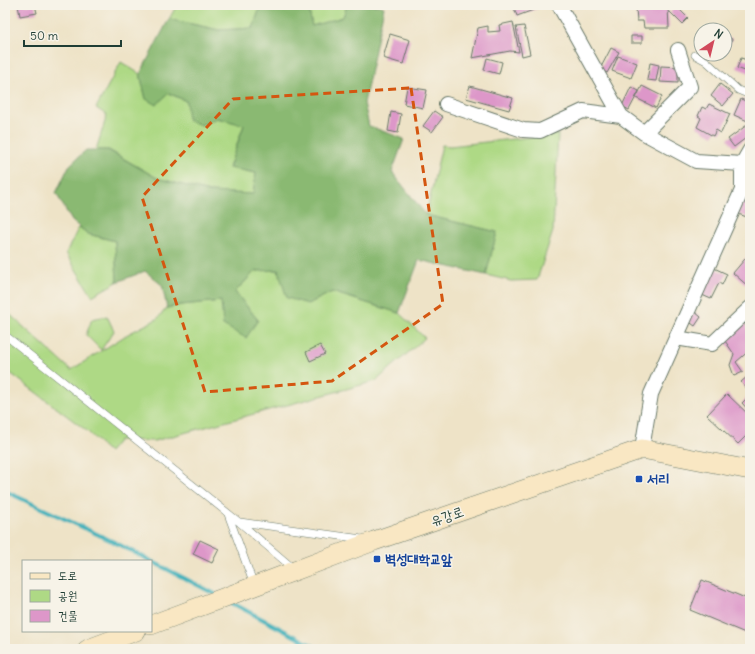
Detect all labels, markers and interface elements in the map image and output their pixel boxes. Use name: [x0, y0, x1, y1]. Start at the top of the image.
scale bar: [24, 22, 121, 48]
north arrow: [693, 22, 733, 62]
text: N: [712, 26, 726, 42]
text: 50 m: [30, 28, 59, 43]
place label: 서리: [647, 470, 670, 488]
marker: 서리: [634, 474, 644, 484]
street label: 유강로: [428, 502, 466, 530]
place label: 벽성대학교앞: [385, 550, 453, 568]
marker: 벽성대학교앞: [372, 554, 382, 564]
legend: [22, 560, 152, 632]
text: 도로: [58, 568, 77, 583]
text: 공원: [58, 588, 77, 603]
text: 건물: [58, 608, 78, 623]

